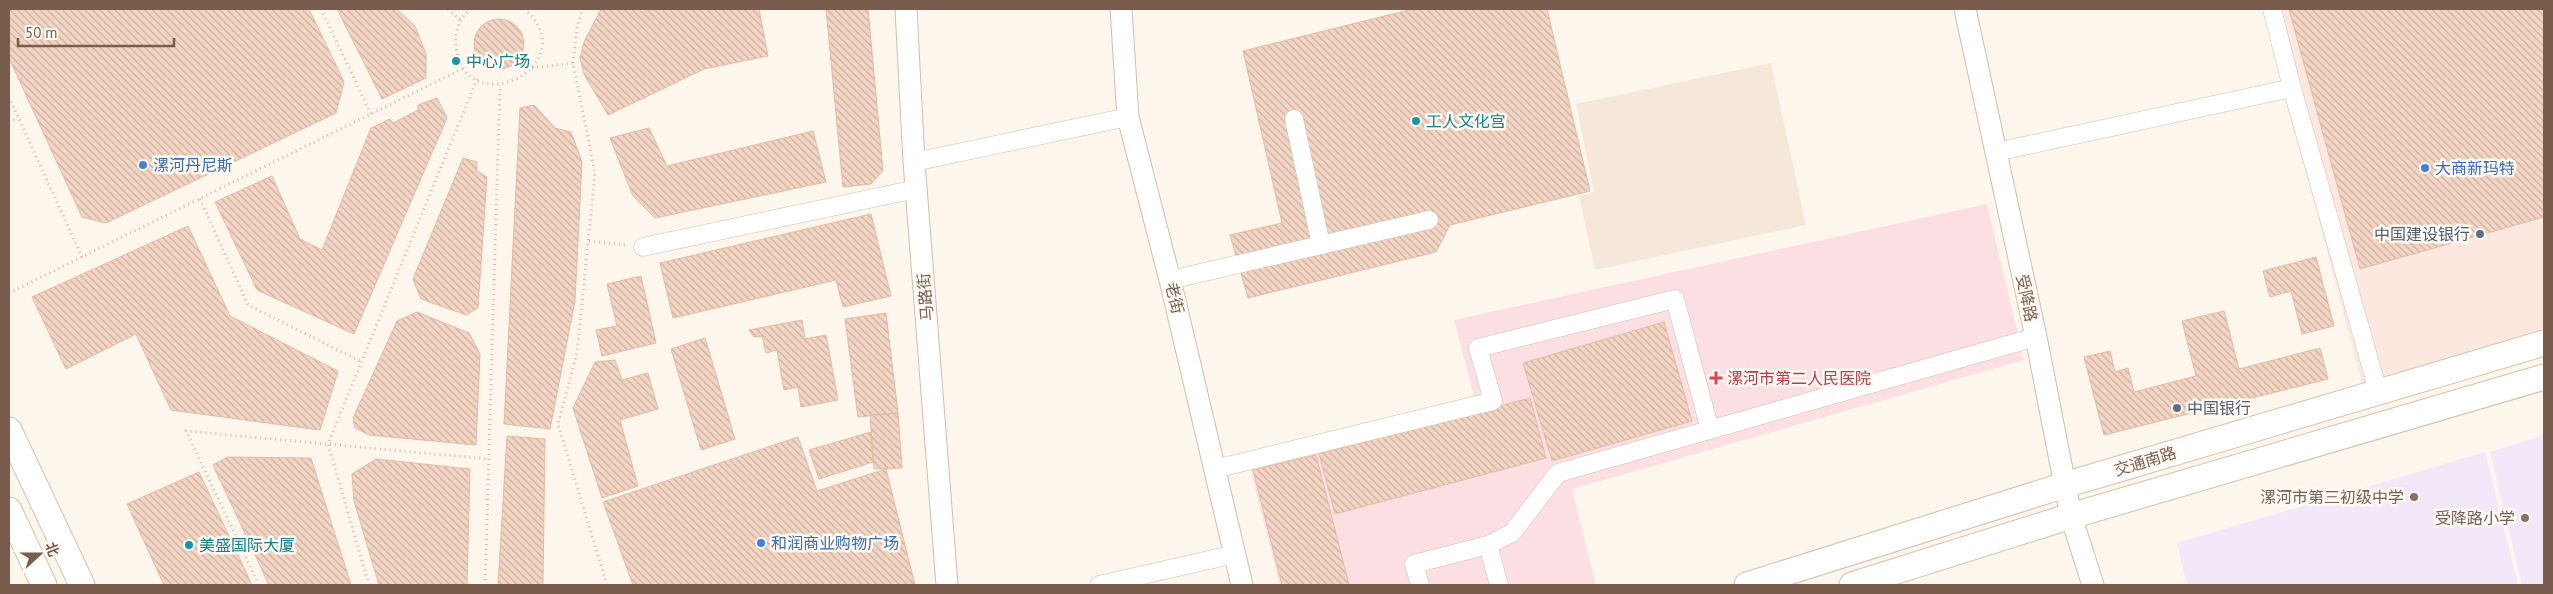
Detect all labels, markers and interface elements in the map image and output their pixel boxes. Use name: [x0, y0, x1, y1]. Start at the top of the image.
scale bar: [18, 15, 174, 47]
text: 50 m: [25, 23, 58, 42]
place label: 中心广场: [466, 51, 530, 71]
marker: 中心广场: [450, 55, 462, 67]
place label: 工人文化宫: [1426, 111, 1506, 131]
marker: 工人文化宫: [1410, 115, 1422, 127]
place label: 漯河丹尼斯: [153, 155, 233, 175]
place label: 大商新玛特: [2435, 158, 2515, 178]
marker: 漯河丹尼斯: [137, 159, 149, 171]
marker: 大商新玛特: [2419, 162, 2431, 174]
place label: 中国建设银行: [2374, 224, 2470, 244]
marker: 中国建设银行: [2474, 228, 2486, 240]
street label: 马路街: [913, 272, 937, 322]
street label: 受降路: [2012, 272, 2042, 324]
street label: 老街: [1162, 280, 1188, 316]
place label: 漯河市第二人民医院: [1727, 368, 1871, 388]
marker: 漯河市第二人民医院: [1709, 371, 1723, 385]
place label: 中国银行: [2187, 398, 2251, 418]
marker: 中国银行: [2171, 402, 2183, 414]
street label: 交通南路: [2111, 442, 2179, 480]
place label: 漯河市第三初级中学: [2260, 487, 2404, 507]
marker: 漯河市第三初级中学: [2408, 491, 2420, 503]
place label: 受降路小学: [2435, 508, 2515, 528]
marker: 受降路小学: [2519, 512, 2531, 524]
north arrow: [15, 529, 65, 579]
place label: 和润商业购物广场: [771, 533, 899, 553]
place label: 美盛国际大厦: [199, 535, 295, 555]
marker: 和润商业购物广场: [755, 537, 767, 549]
marker: 美盛国际大厦: [183, 539, 195, 551]
text: 北: [41, 540, 63, 559]

